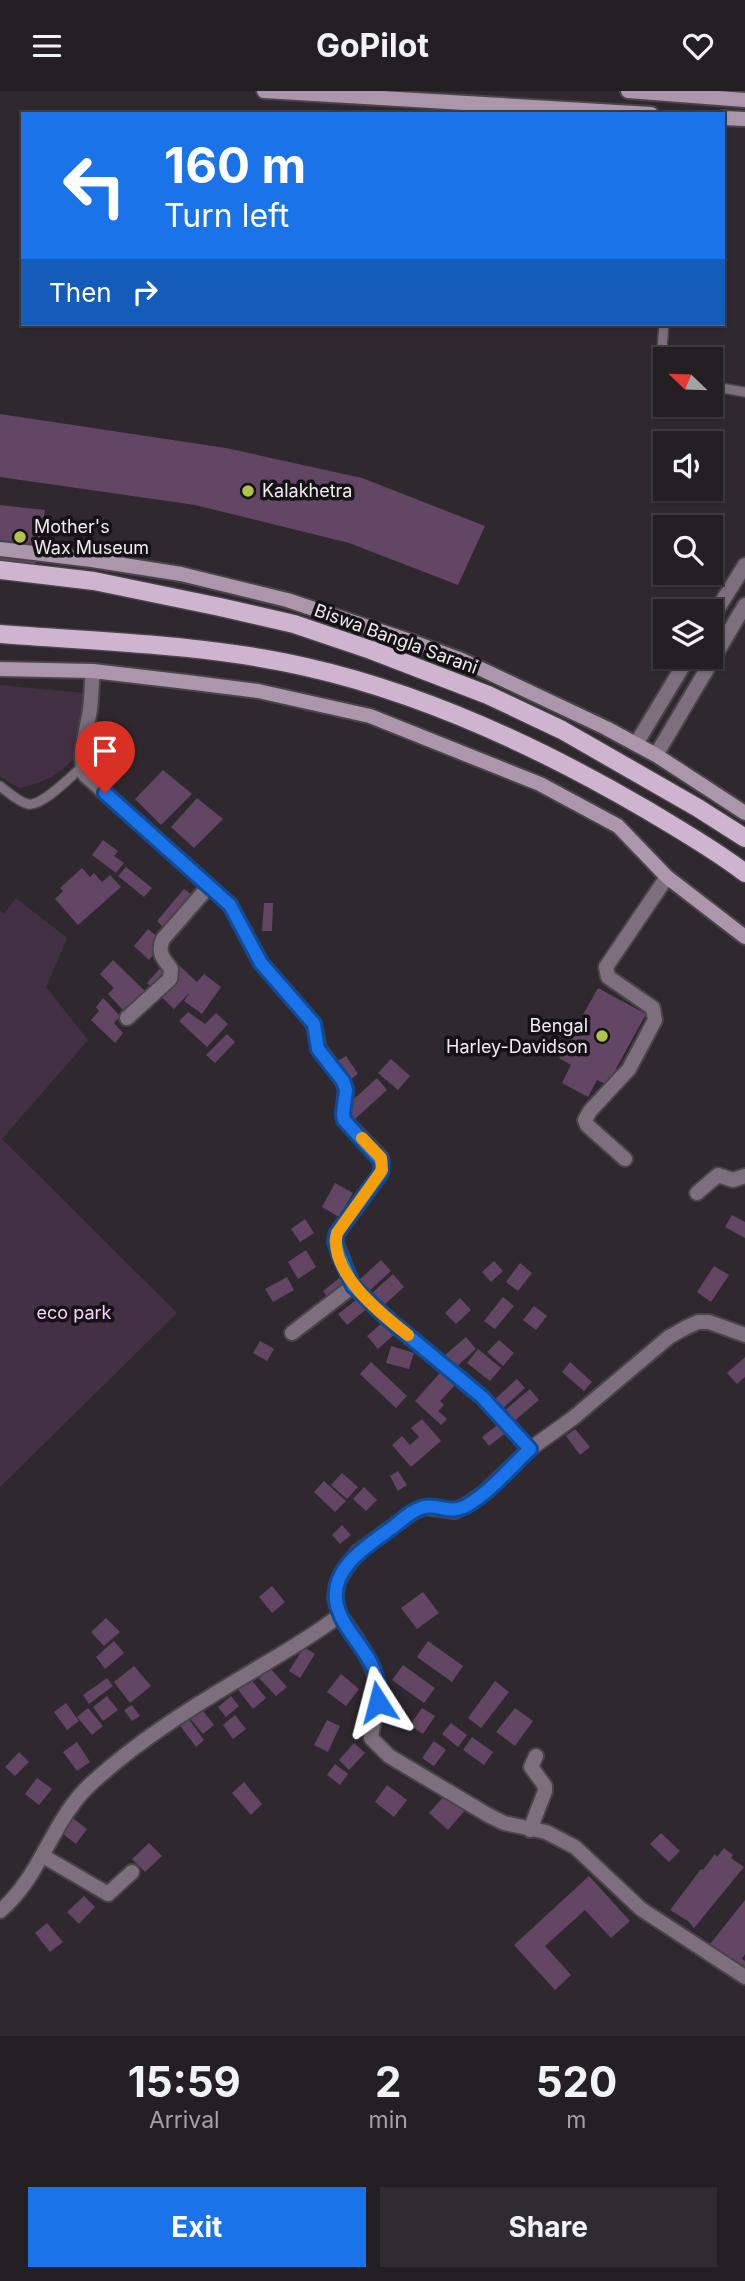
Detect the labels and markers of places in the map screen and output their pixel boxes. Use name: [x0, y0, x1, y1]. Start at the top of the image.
place label: Kalakhetra: [262, 480, 352, 501]
marker: Kalakhetra: [240, 483, 256, 499]
place label: Mother's Wax Museum: [34, 516, 149, 558]
marker: Mother's Wax Museum: [12, 529, 28, 545]
pin: [75, 721, 135, 793]
place label: Bengal Harley-Davidson: [446, 1015, 588, 1057]
marker: Bengal Harley-Davidson: [594, 1028, 610, 1044]

